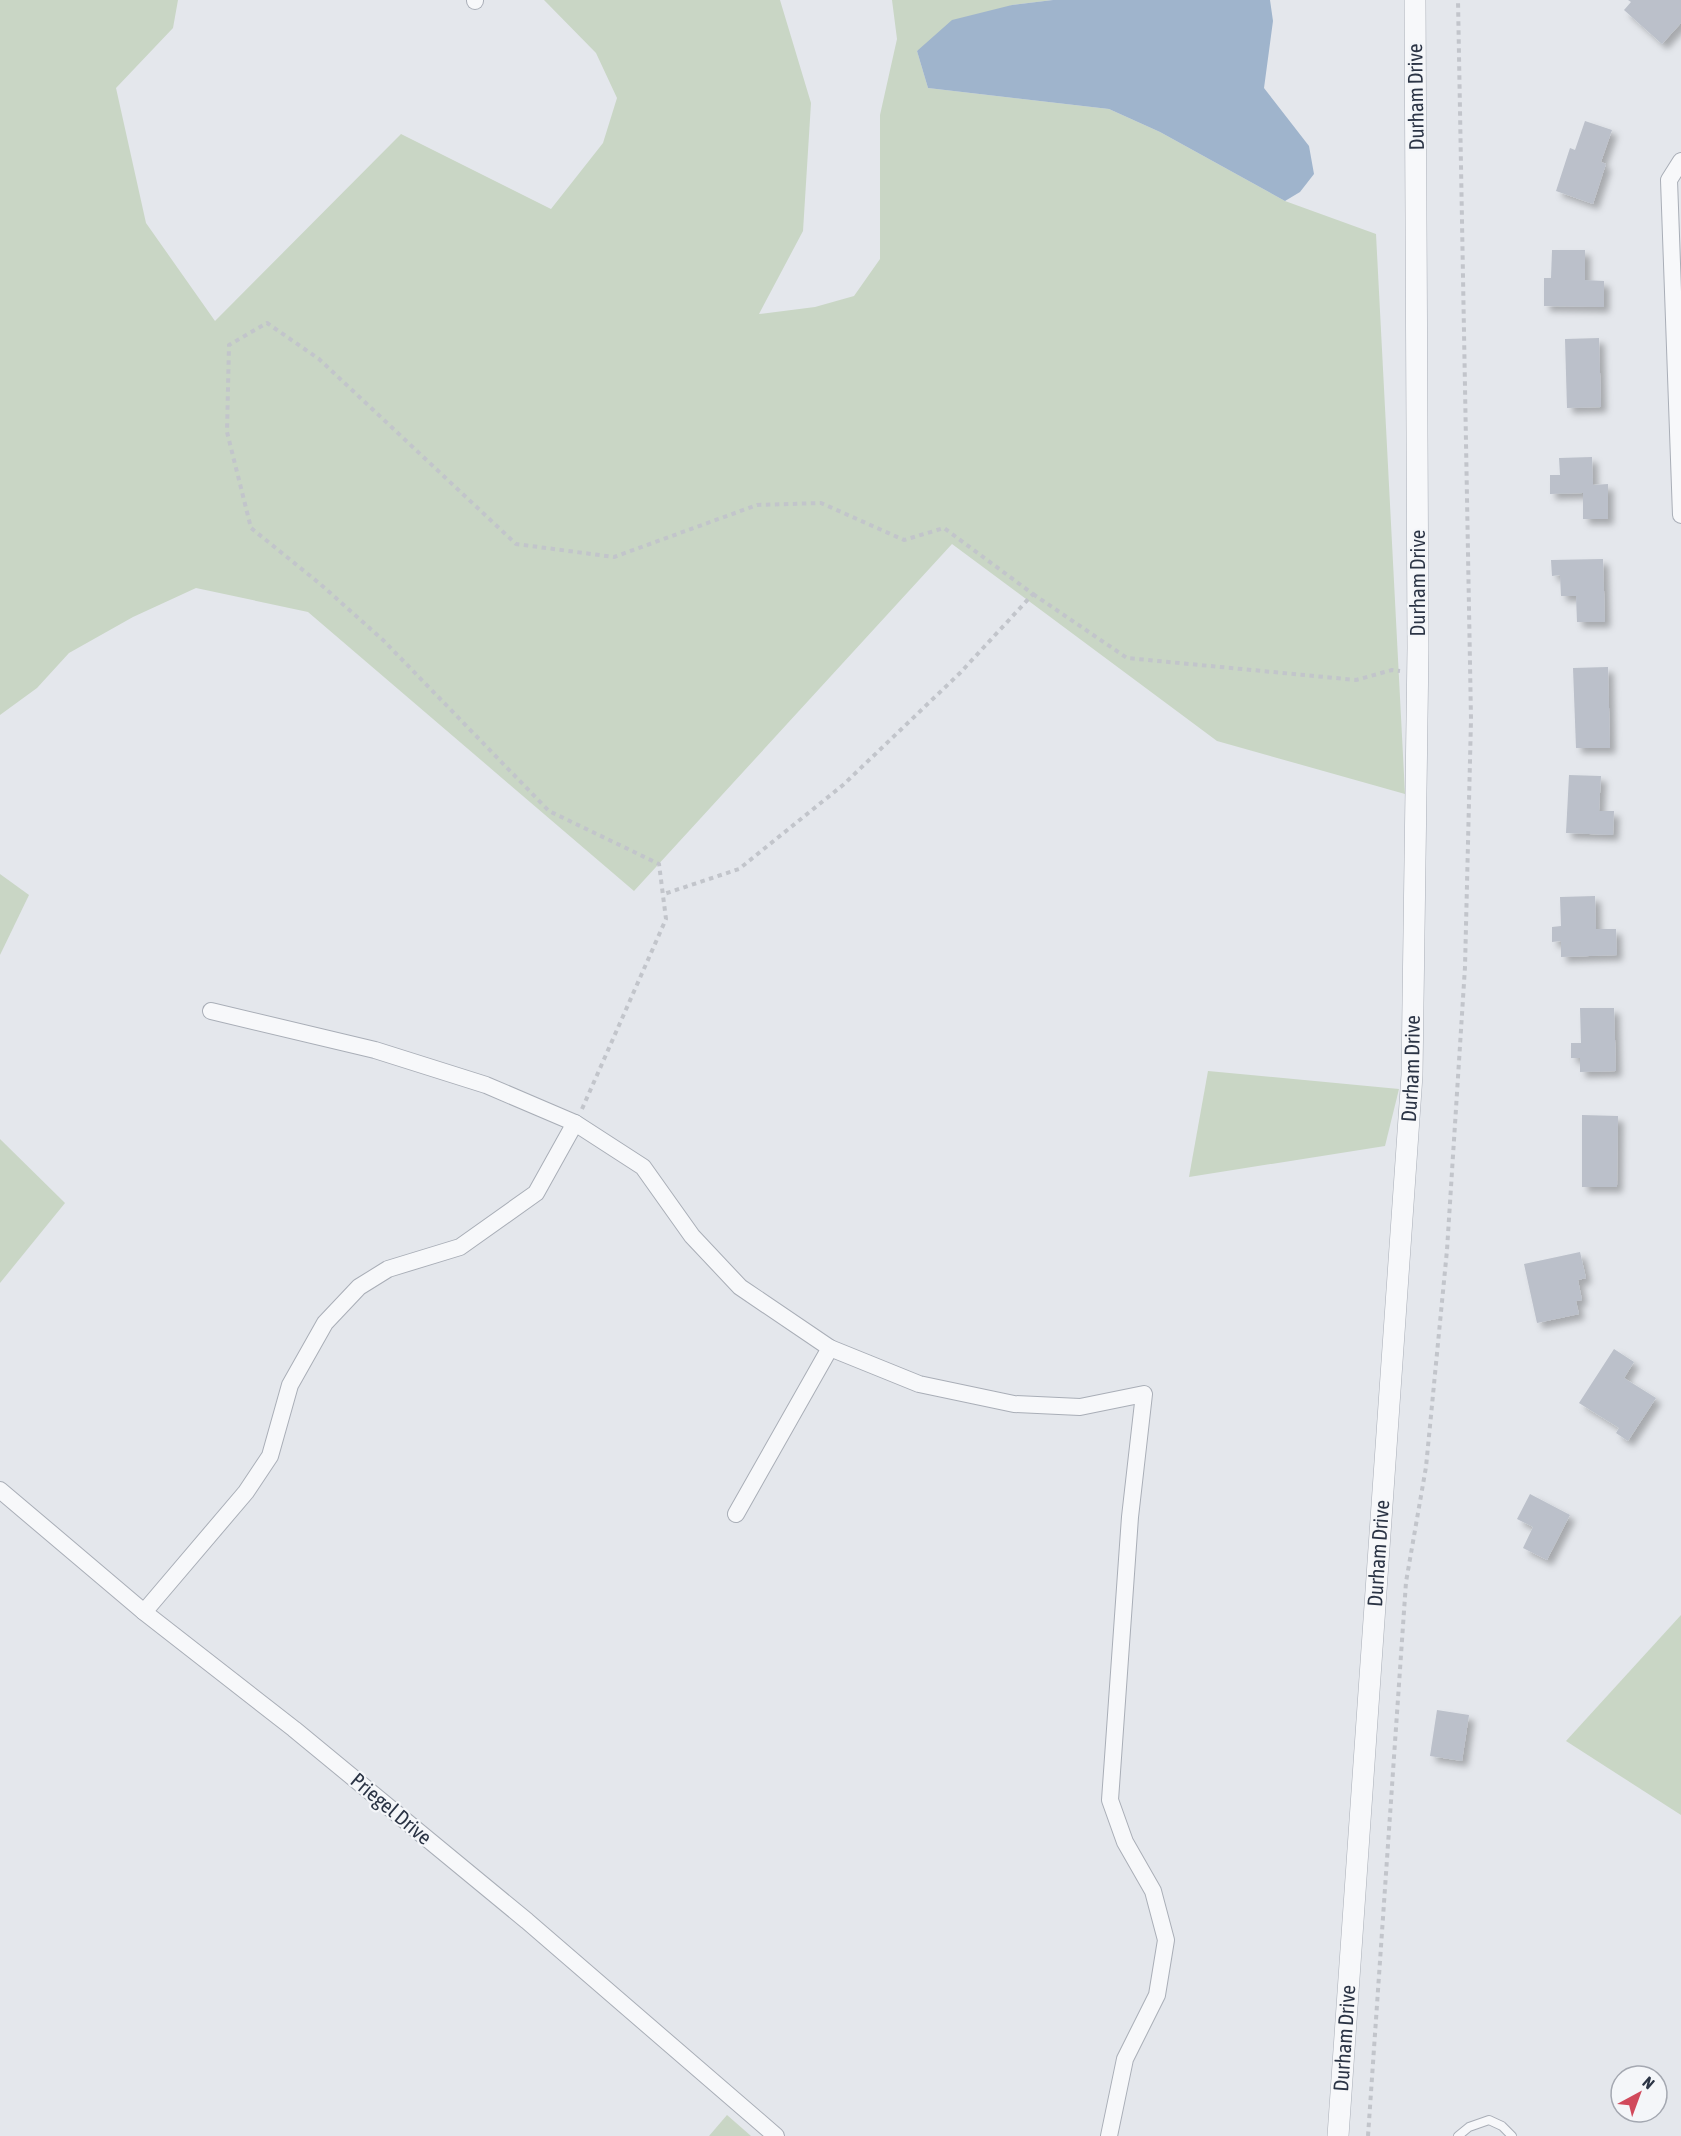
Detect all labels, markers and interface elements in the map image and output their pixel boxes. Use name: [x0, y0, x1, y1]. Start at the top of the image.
street label: Durham Drive: [1402, 43, 1428, 151]
street label: Durham Drive: [1405, 530, 1429, 636]
street label: Durham Drive: [1396, 1015, 1424, 1123]
street label: Durham Drive: [1362, 1499, 1393, 1608]
street label: Priegel Drive: [346, 1767, 437, 1849]
street label: Durham Drive: [1328, 1984, 1360, 2092]
north arrow: [1609, 2064, 1669, 2124]
text: N: [1639, 2073, 1658, 2093]

